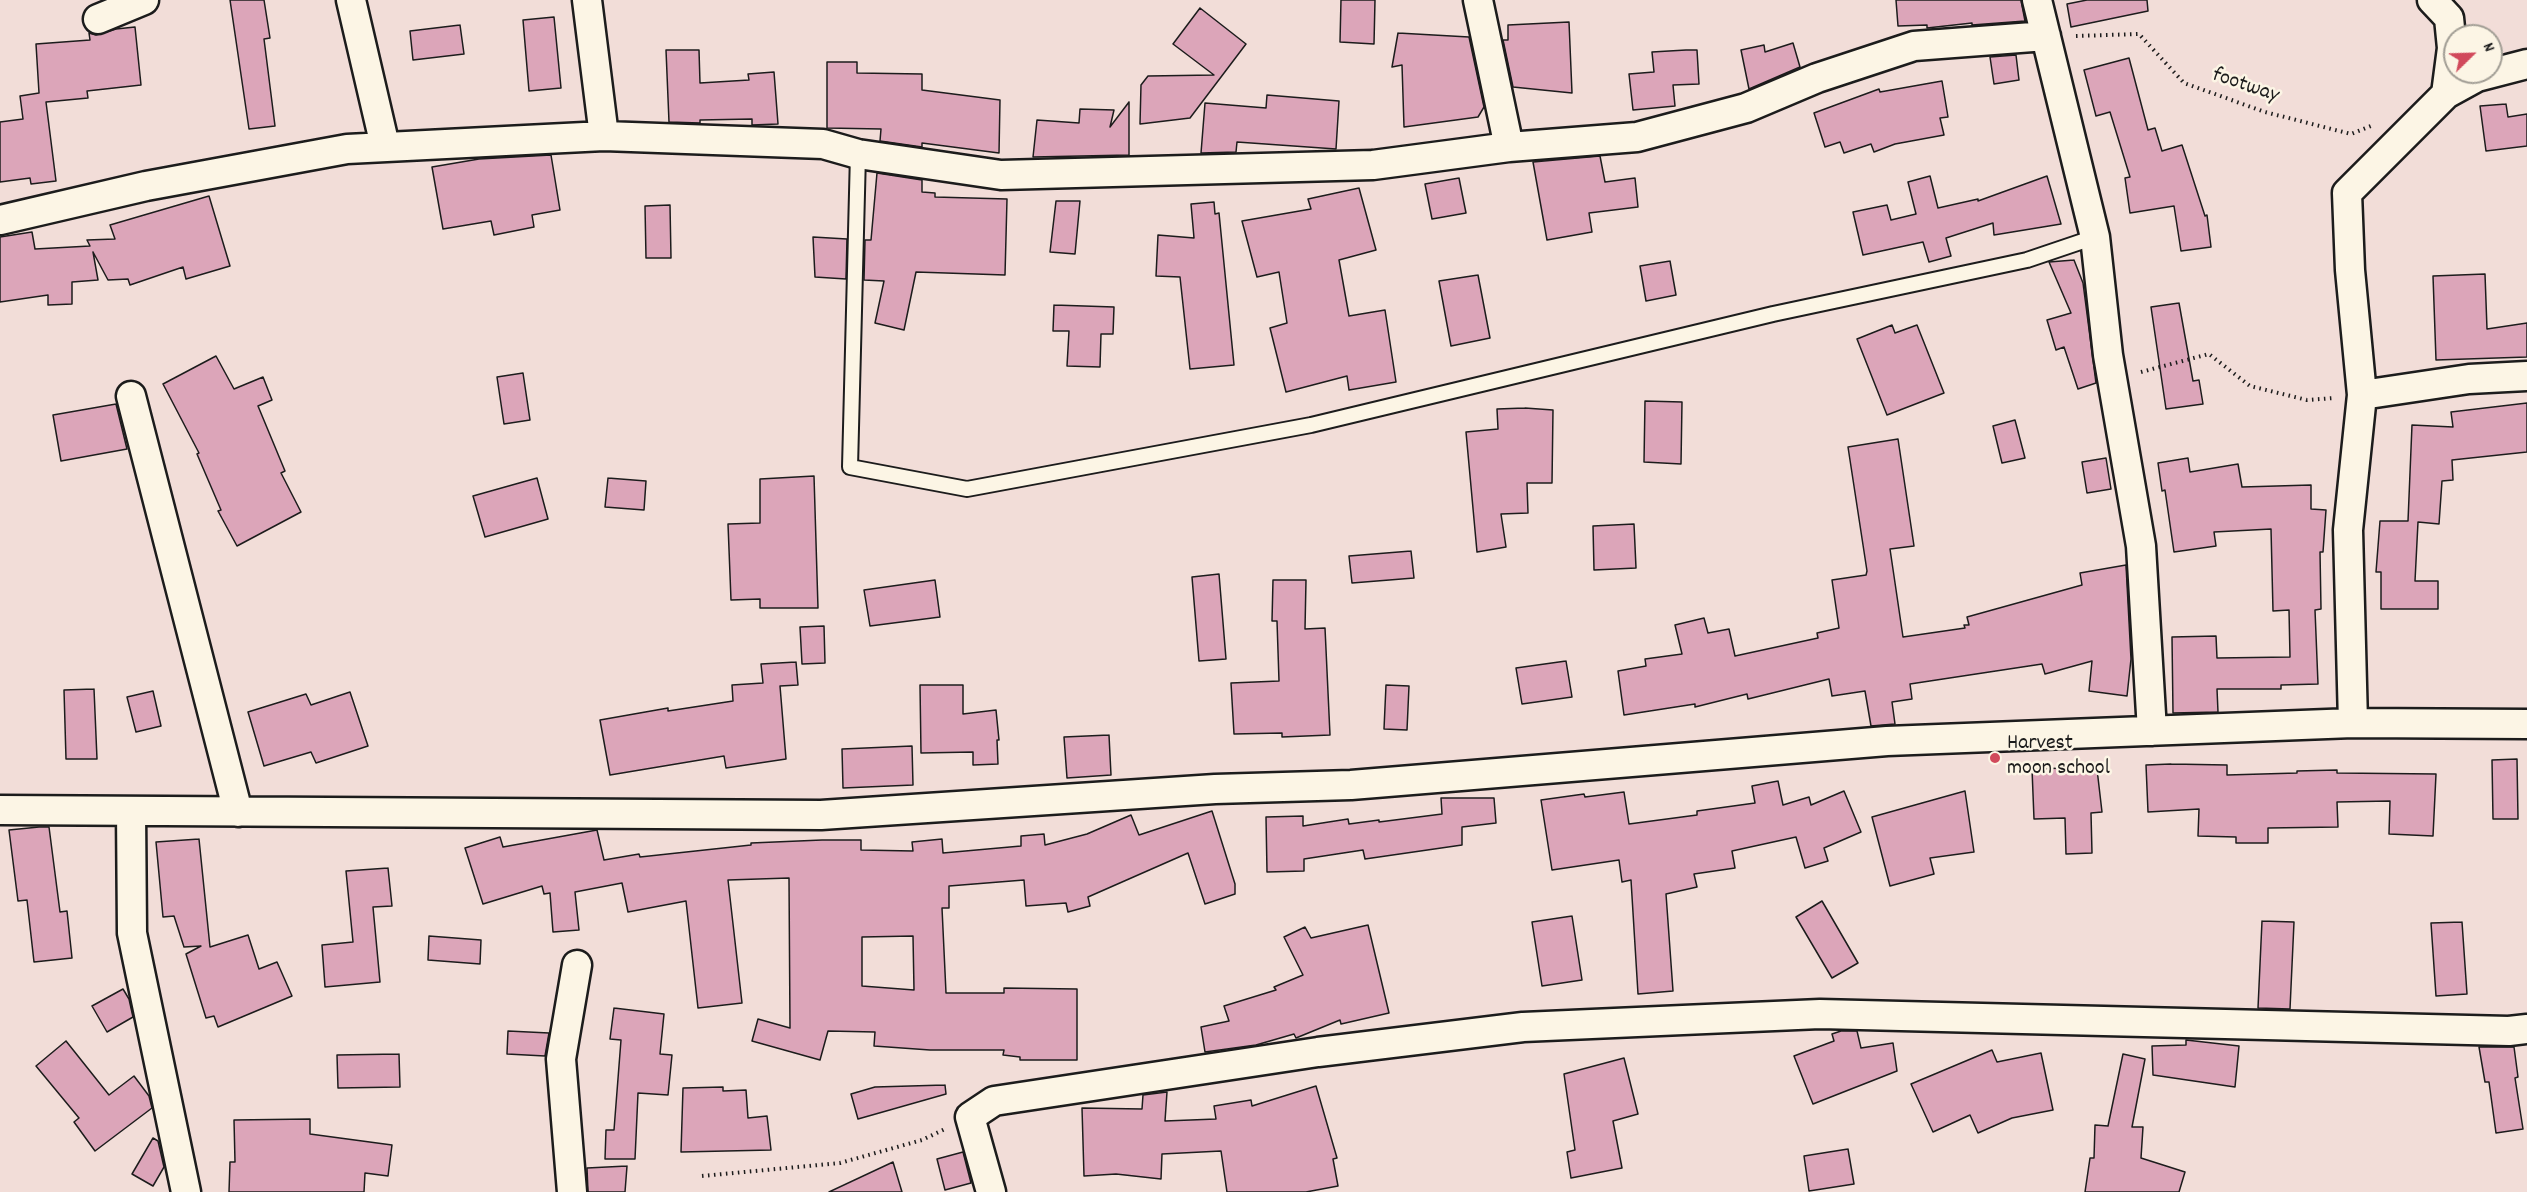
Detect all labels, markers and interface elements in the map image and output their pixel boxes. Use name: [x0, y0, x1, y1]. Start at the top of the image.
north arrow: [2443, 24, 2503, 84]
text: N: [2476, 39, 2500, 56]
street label: footway: [2208, 63, 2282, 111]
place label: Harvest moon school: [2007, 732, 2110, 784]
marker: Harvest moon school: [1988, 751, 2002, 765]

